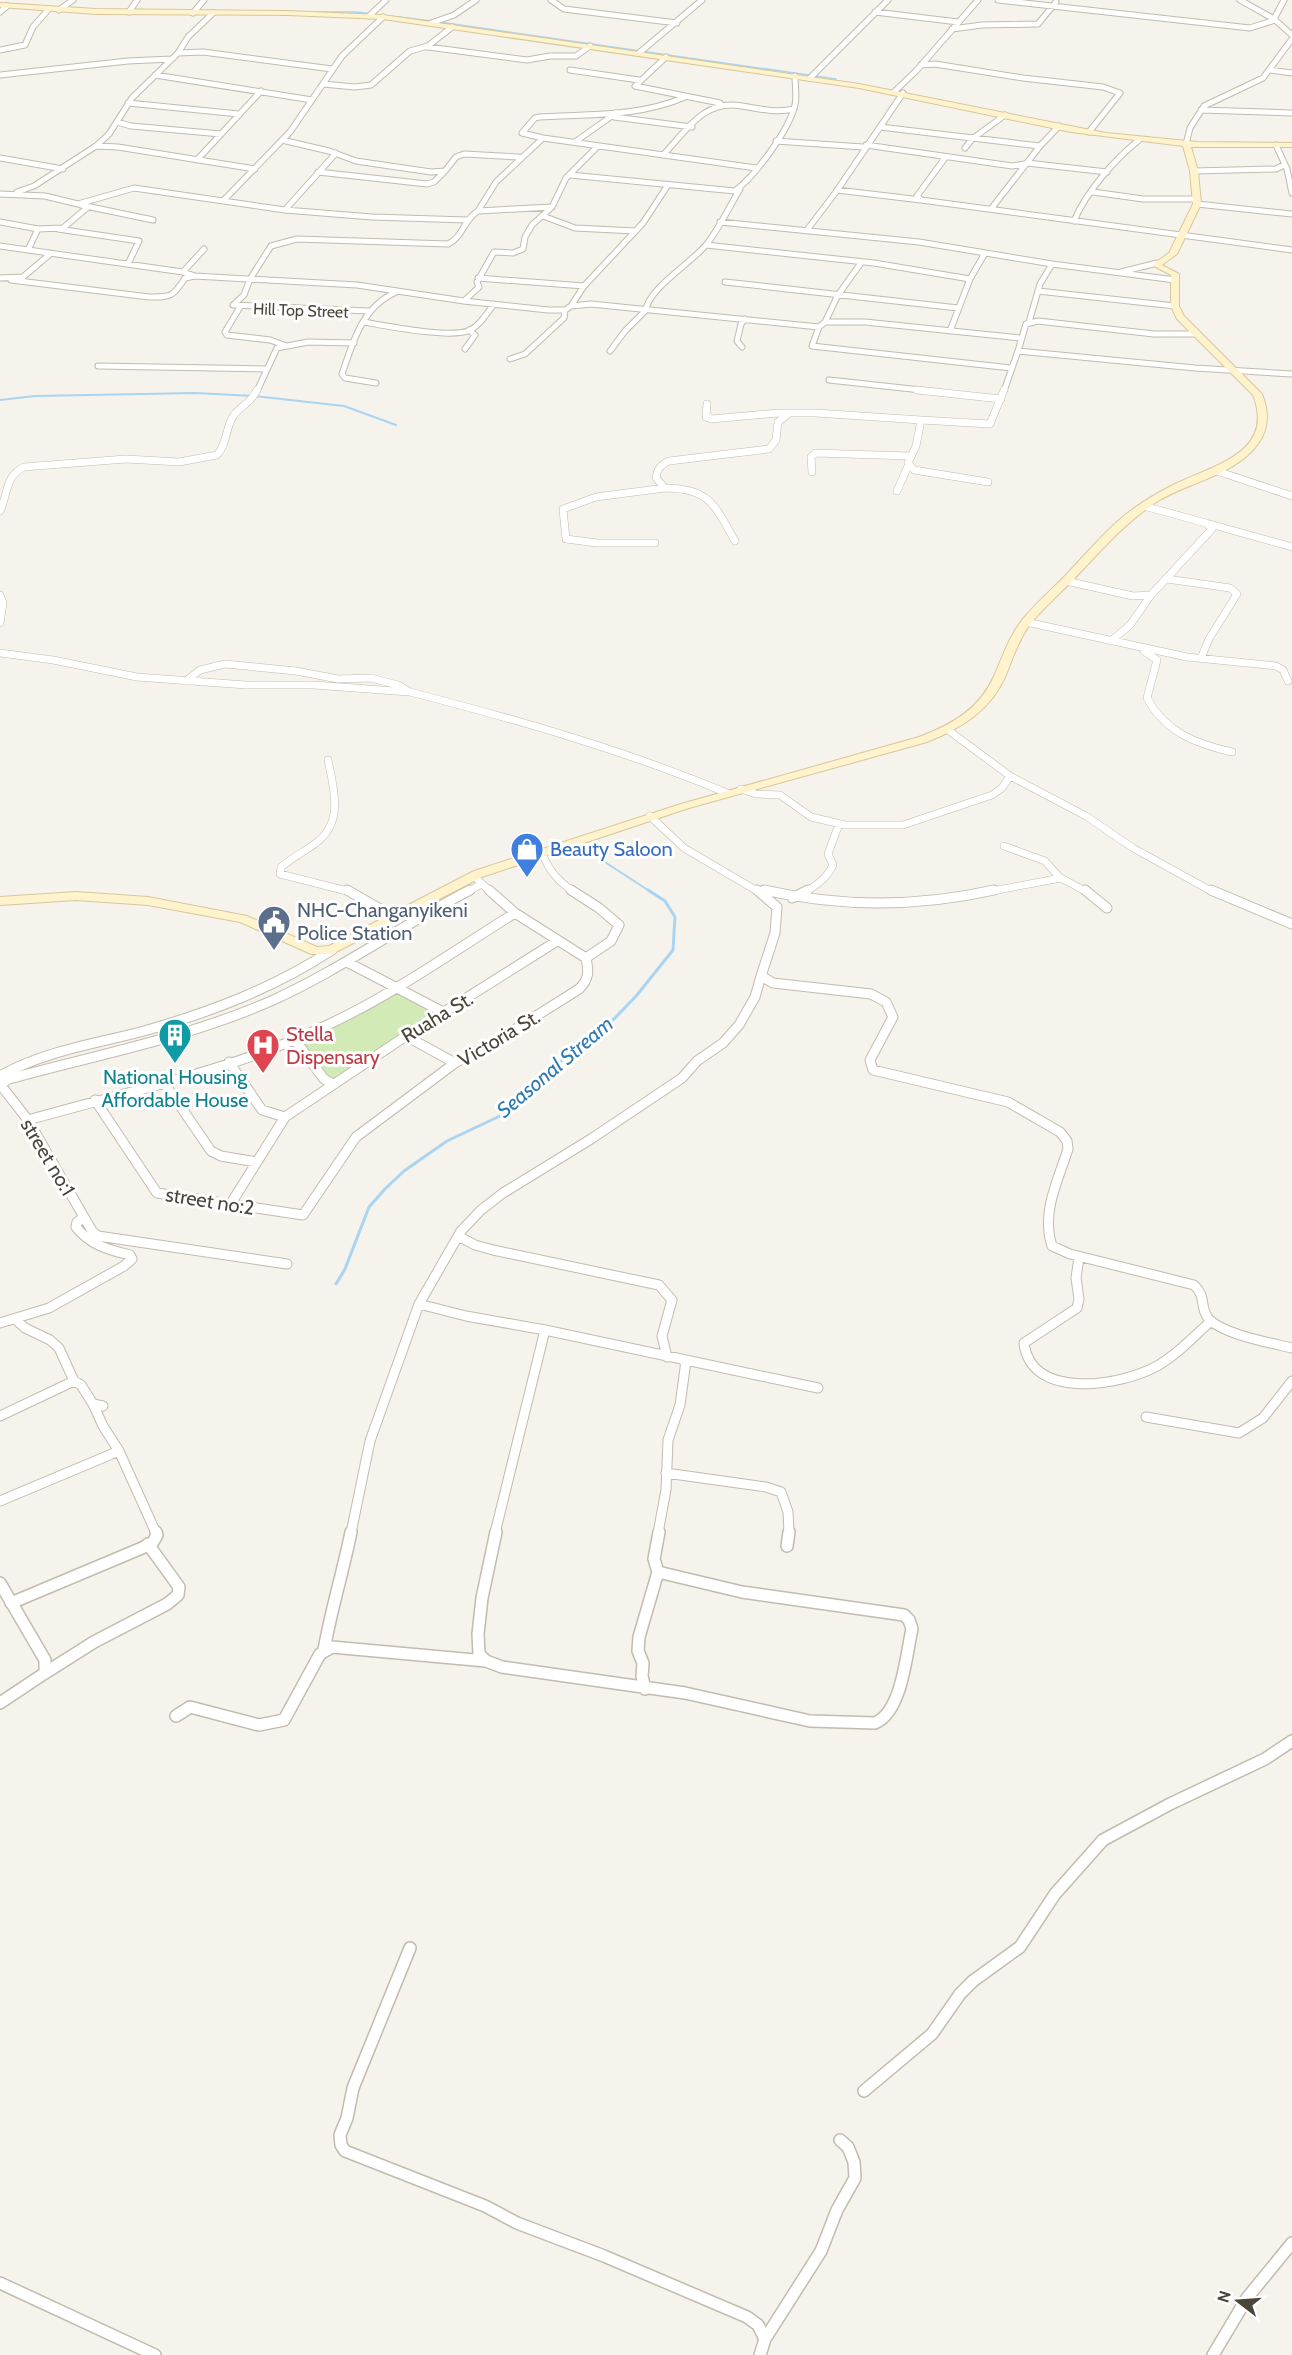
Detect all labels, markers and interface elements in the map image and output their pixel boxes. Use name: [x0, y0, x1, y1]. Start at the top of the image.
street label: Hill Top Street: [253, 299, 350, 322]
shop icon: Beauty Saloon: [509, 831, 545, 878]
place label: Beauty Saloon: [550, 837, 673, 861]
place label: NHC-Changanyikeni Police Station: [297, 898, 468, 945]
public building icon: NHC-Changanyikeni Police Station: [256, 904, 292, 951]
street label: Ruaha St.: [397, 986, 477, 1048]
street label: Victoria St.: [454, 1004, 544, 1072]
water label: Seasonal Stream: [491, 1011, 618, 1122]
building icon: National Housing Affordable House: [157, 1017, 193, 1064]
place label: Stella Dispensary: [286, 1022, 380, 1069]
hospital icon: Stella Dispensary: [245, 1027, 281, 1074]
place label: National Housing Affordable House: [101, 1065, 249, 1112]
street label: street no:1: [16, 1114, 80, 1200]
street label: street no:2: [164, 1182, 256, 1220]
north arrow: [1208, 2271, 1268, 2331]
text: N: [1213, 2289, 1235, 2305]

